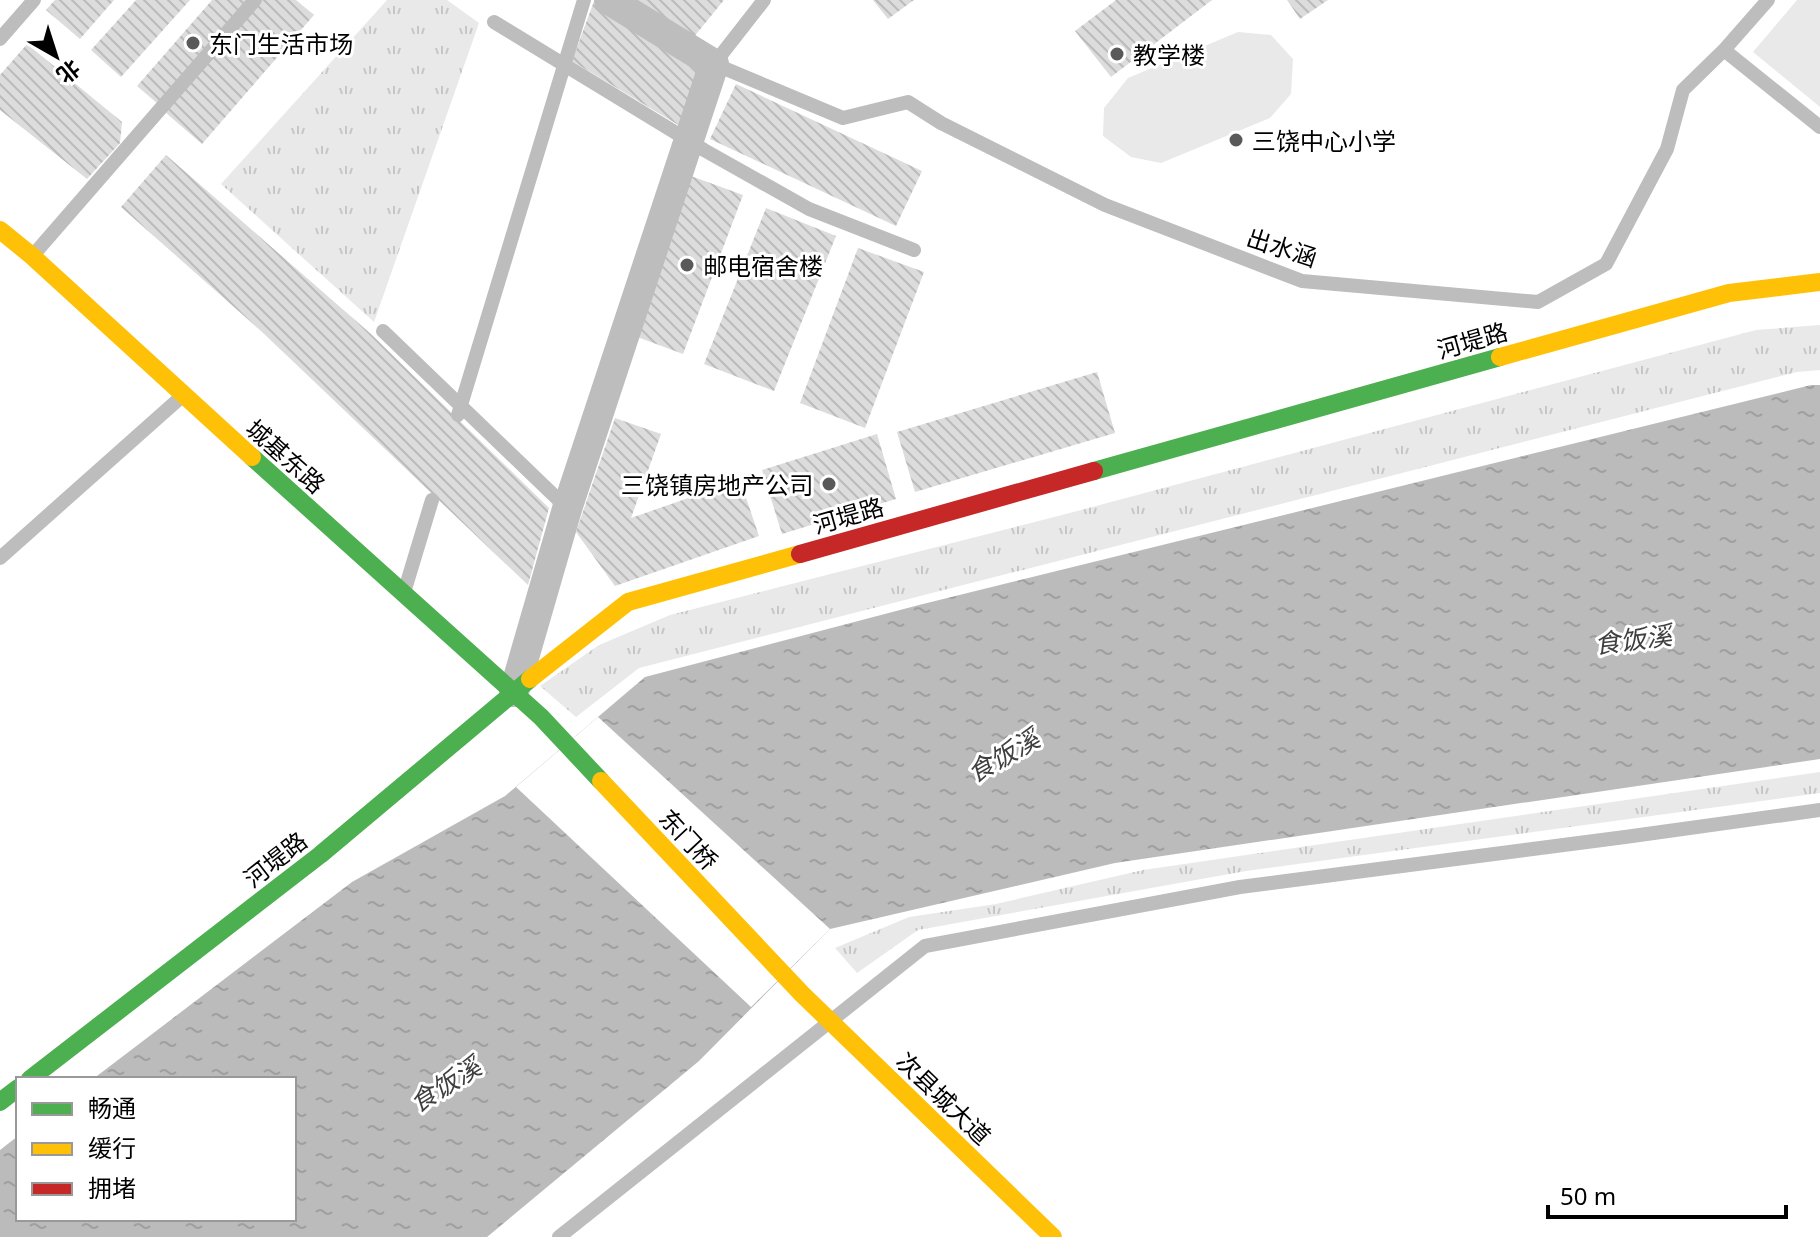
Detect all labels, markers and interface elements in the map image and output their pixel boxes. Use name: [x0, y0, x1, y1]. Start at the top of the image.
north arrow: [16, 16, 96, 96]
place label: 东门生活市场: [209, 27, 353, 60]
marker: 东门生活市场: [184, 34, 202, 52]
place label: 教学楼: [1133, 38, 1205, 71]
marker: 教学楼: [1108, 45, 1126, 63]
text: 北: [51, 54, 87, 91]
place label: 三饶中心小学: [1252, 124, 1396, 157]
marker: 三饶中心小学: [1227, 131, 1245, 149]
street label: 出水涵: [1243, 220, 1321, 274]
place label: 邮电宿舍楼: [703, 249, 823, 282]
marker: 邮电宿舍楼: [678, 256, 696, 274]
street label: 河堤路: [1433, 314, 1511, 366]
street label: 城基东路: [239, 412, 333, 500]
place label: 三饶镇房地产公司: [621, 468, 813, 501]
marker: 三饶镇房地产公司: [820, 475, 838, 493]
street label: 河堤路: [809, 489, 887, 541]
water label: 食饭溪: [1592, 616, 1677, 662]
water label: 食饭溪: [960, 718, 1048, 790]
street label: 东门桥: [652, 801, 726, 877]
street label: 河堤路: [236, 824, 314, 894]
street label: 次县城大道: [889, 1044, 999, 1152]
water label: 食饭溪: [402, 1046, 490, 1120]
legend: [16, 1077, 296, 1221]
text: 畅通: [88, 1091, 136, 1124]
text: 缓行: [88, 1131, 136, 1164]
scale bar: [1548, 1169, 1786, 1219]
text: 拥堵: [88, 1171, 136, 1204]
text: 50 m: [1560, 1179, 1616, 1212]

